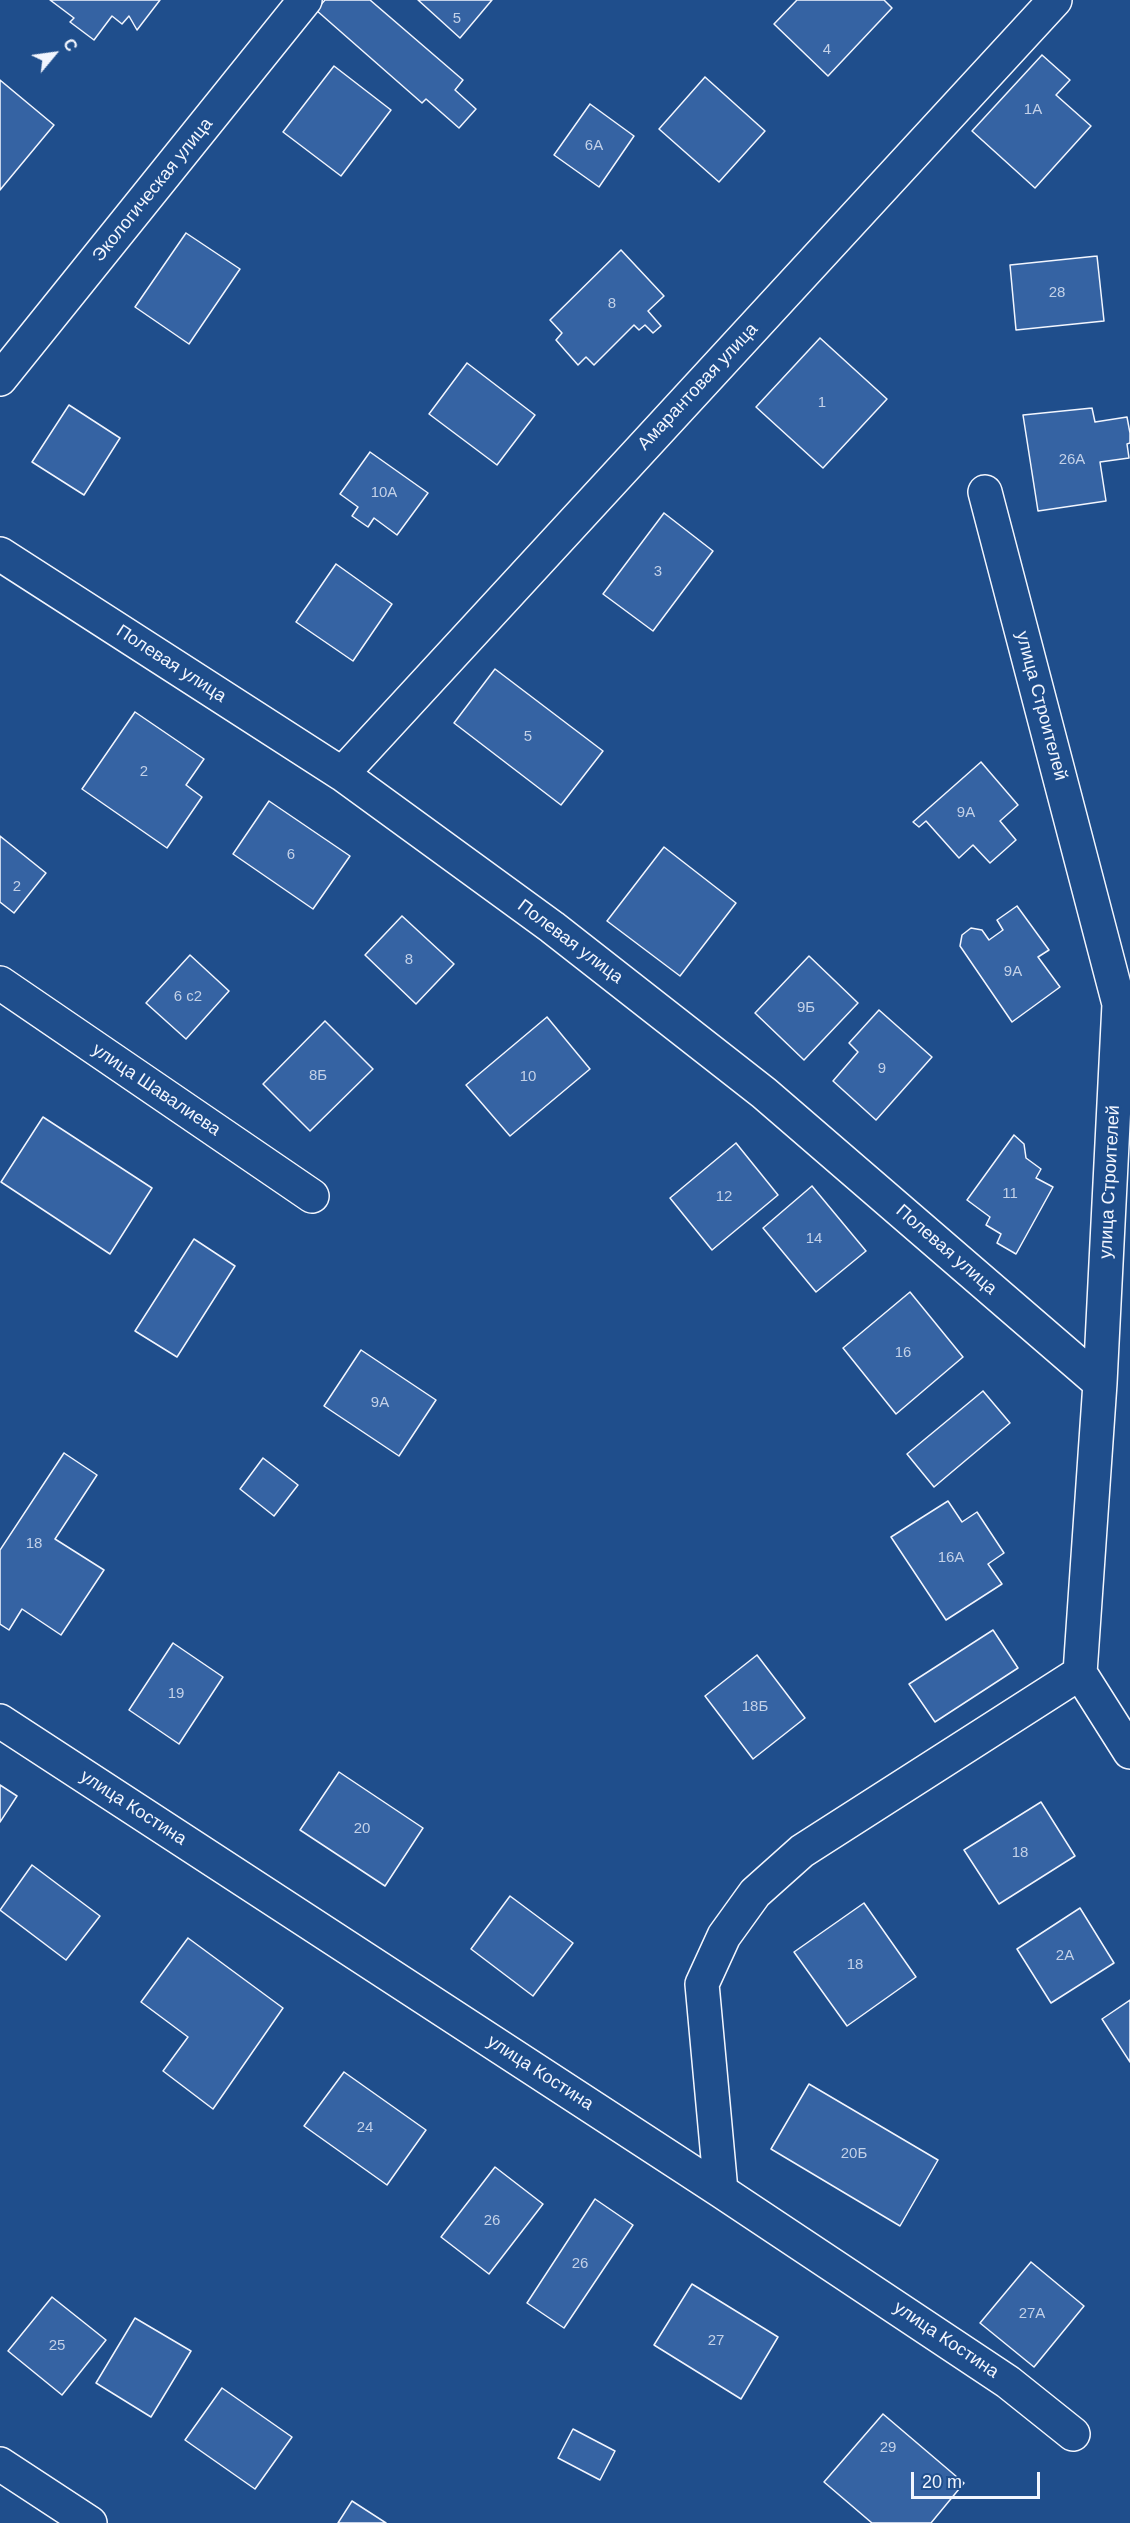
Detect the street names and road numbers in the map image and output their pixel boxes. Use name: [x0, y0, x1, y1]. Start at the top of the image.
street label: Экологическая улица: [88, 114, 218, 266]
street label: Амарантовая улица: [633, 319, 763, 455]
street label: Полевая улица: [112, 620, 230, 708]
street label: улица Строителей: [1011, 629, 1071, 783]
street label: Полевая улица: [513, 895, 627, 989]
street label: улица Шавалиева: [88, 1039, 224, 1141]
street label: улица Строителей: [1095, 1105, 1125, 1259]
street label: Полевая улица: [891, 1200, 1001, 1300]
street label: улица Костина: [76, 1766, 190, 1850]
street label: улица Костина: [483, 2031, 597, 2115]
street label: улица Костина: [889, 2297, 1003, 2383]

